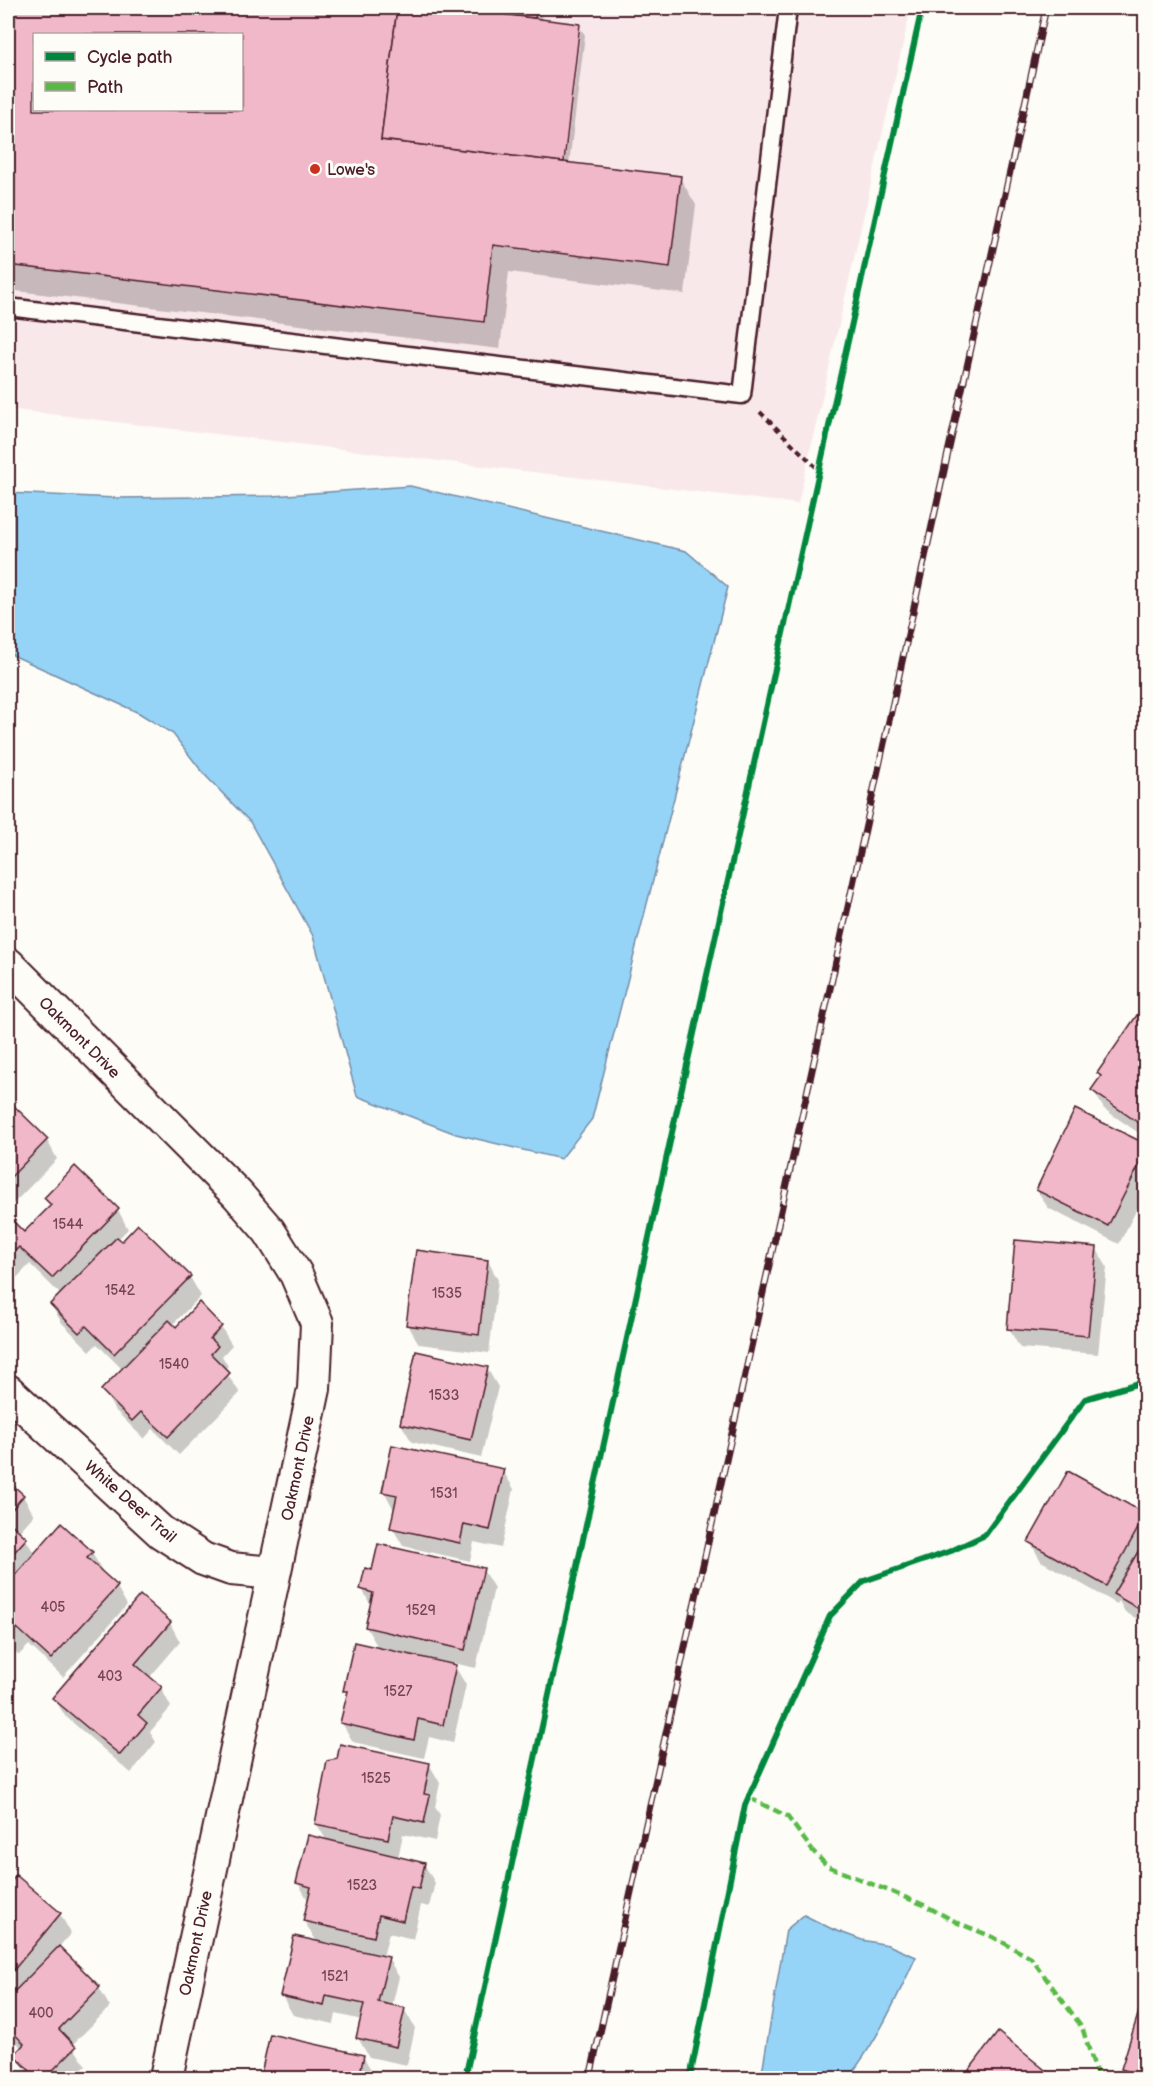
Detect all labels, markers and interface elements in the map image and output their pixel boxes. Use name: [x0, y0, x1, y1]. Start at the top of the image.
legend: [33, 33, 243, 111]
text: Cycle path: [87, 47, 173, 68]
text: Path: [87, 77, 123, 98]
place label: Lowe's: [327, 161, 375, 180]
marker: Lowe's: [308, 162, 322, 176]
street label: Oakmont Drive: [34, 993, 124, 1083]
house number: 1544: [53, 1216, 84, 1233]
house number: 1542: [105, 1282, 136, 1299]
house number: 1535: [432, 1285, 462, 1302]
house number: 1540: [159, 1356, 189, 1373]
house number: 1533: [429, 1387, 459, 1404]
street label: Oakmont Drive: [278, 1413, 319, 1523]
street label: White Deer Trail: [80, 1457, 180, 1547]
house number: 1531: [430, 1485, 458, 1502]
house number: 405: [41, 1599, 65, 1616]
house number: 1529: [406, 1602, 436, 1619]
house number: 403: [97, 1668, 123, 1685]
house number: 1527: [384, 1683, 412, 1700]
house number: 1525: [361, 1770, 391, 1787]
house number: 1523: [347, 1877, 377, 1894]
street label: Oakmont Drive: [176, 1888, 217, 1998]
house number: 1521: [322, 1968, 348, 1985]
house number: 400: [28, 2005, 54, 2022]

